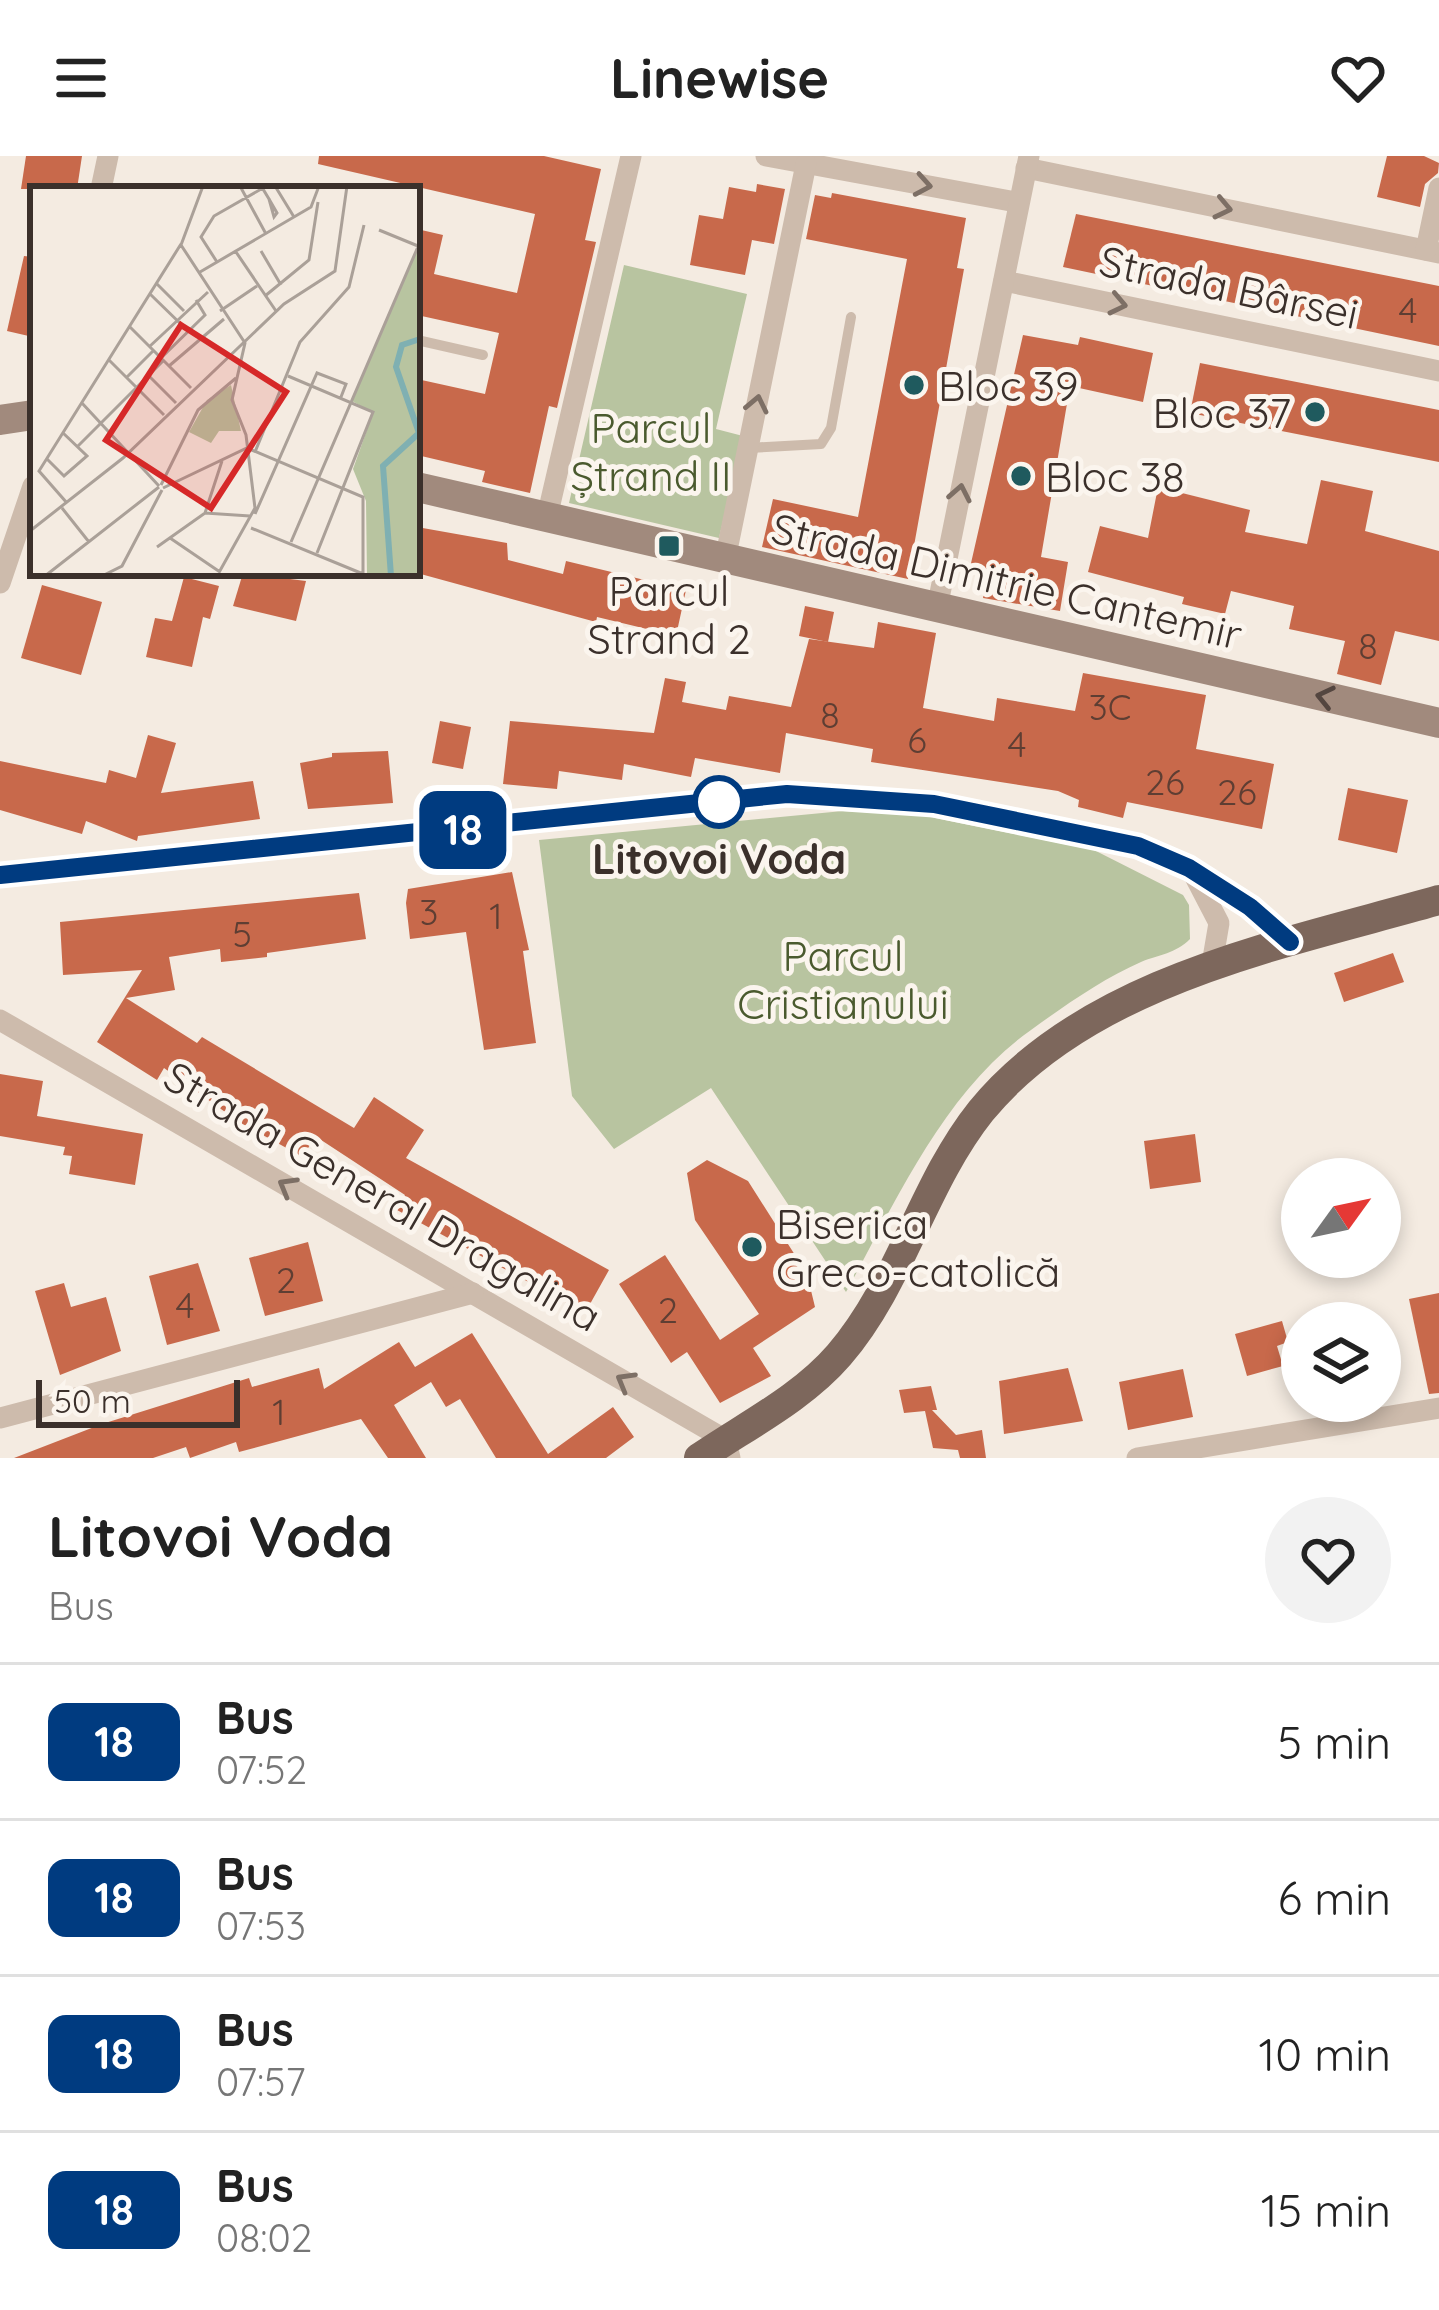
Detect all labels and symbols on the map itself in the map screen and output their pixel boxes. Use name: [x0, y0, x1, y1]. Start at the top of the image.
one-way arrow: [912, 171, 932, 197]
inset map: [30, 186, 420, 576]
one-way arrow: [1213, 195, 1233, 220]
street label: Strada Bârsei: [1095, 234, 1363, 340]
house number: 4: [1399, 287, 1417, 332]
one-way arrow: [1108, 291, 1128, 316]
place label: Bloc 39: [938, 359, 1079, 412]
marker: Bloc 39: [901, 372, 927, 398]
place label: Bloc 37: [1152, 386, 1291, 439]
one-way arrow: [743, 394, 769, 414]
marker: Bloc 37: [1302, 399, 1328, 425]
park label: Parcul Ștrand II: [570, 401, 732, 502]
place label: Bloc 38: [1045, 450, 1185, 503]
marker: Bloc 38: [1008, 463, 1034, 489]
one-way arrow: [947, 484, 972, 504]
street label: Strada Dimitrie Cantemir: [767, 501, 1247, 661]
marker: Parcul Strand 2: [656, 533, 682, 559]
place label: Parcul Strand 2: [587, 564, 751, 665]
house number: 8: [1358, 623, 1378, 668]
house number: 3C: [1089, 684, 1131, 729]
one-way arrow: [1315, 685, 1335, 710]
house number: 8: [820, 692, 840, 737]
house number: 6: [907, 717, 927, 762]
house number: 4: [1008, 721, 1026, 766]
house number: 26: [1145, 759, 1185, 804]
house number: 26: [1217, 769, 1257, 814]
marker: Litovoi Voda: [694, 777, 744, 827]
line badge: 18: [409, 791, 517, 869]
place label: Litovoi Voda: [592, 832, 846, 885]
house number: 3: [420, 889, 438, 934]
house number: 1: [489, 893, 503, 938]
house number: 5: [232, 911, 252, 956]
park label: Parcul Cristianului: [737, 929, 949, 1030]
street label: Strada General Dragalina: [155, 1049, 611, 1343]
north arrow: [1281, 1158, 1401, 1278]
one-way arrow: [279, 1177, 300, 1200]
place label: Biserica Greco-catolică: [776, 1197, 1060, 1298]
marker: Biserica Greco-catolică: [739, 1234, 765, 1260]
house number: 2: [276, 1257, 296, 1302]
house number: 4: [176, 1282, 194, 1327]
house number: 2: [658, 1287, 678, 1332]
one-way arrow: [616, 1372, 638, 1395]
scale bar: [36, 1374, 240, 1427]
house number: 1: [272, 1389, 286, 1434]

